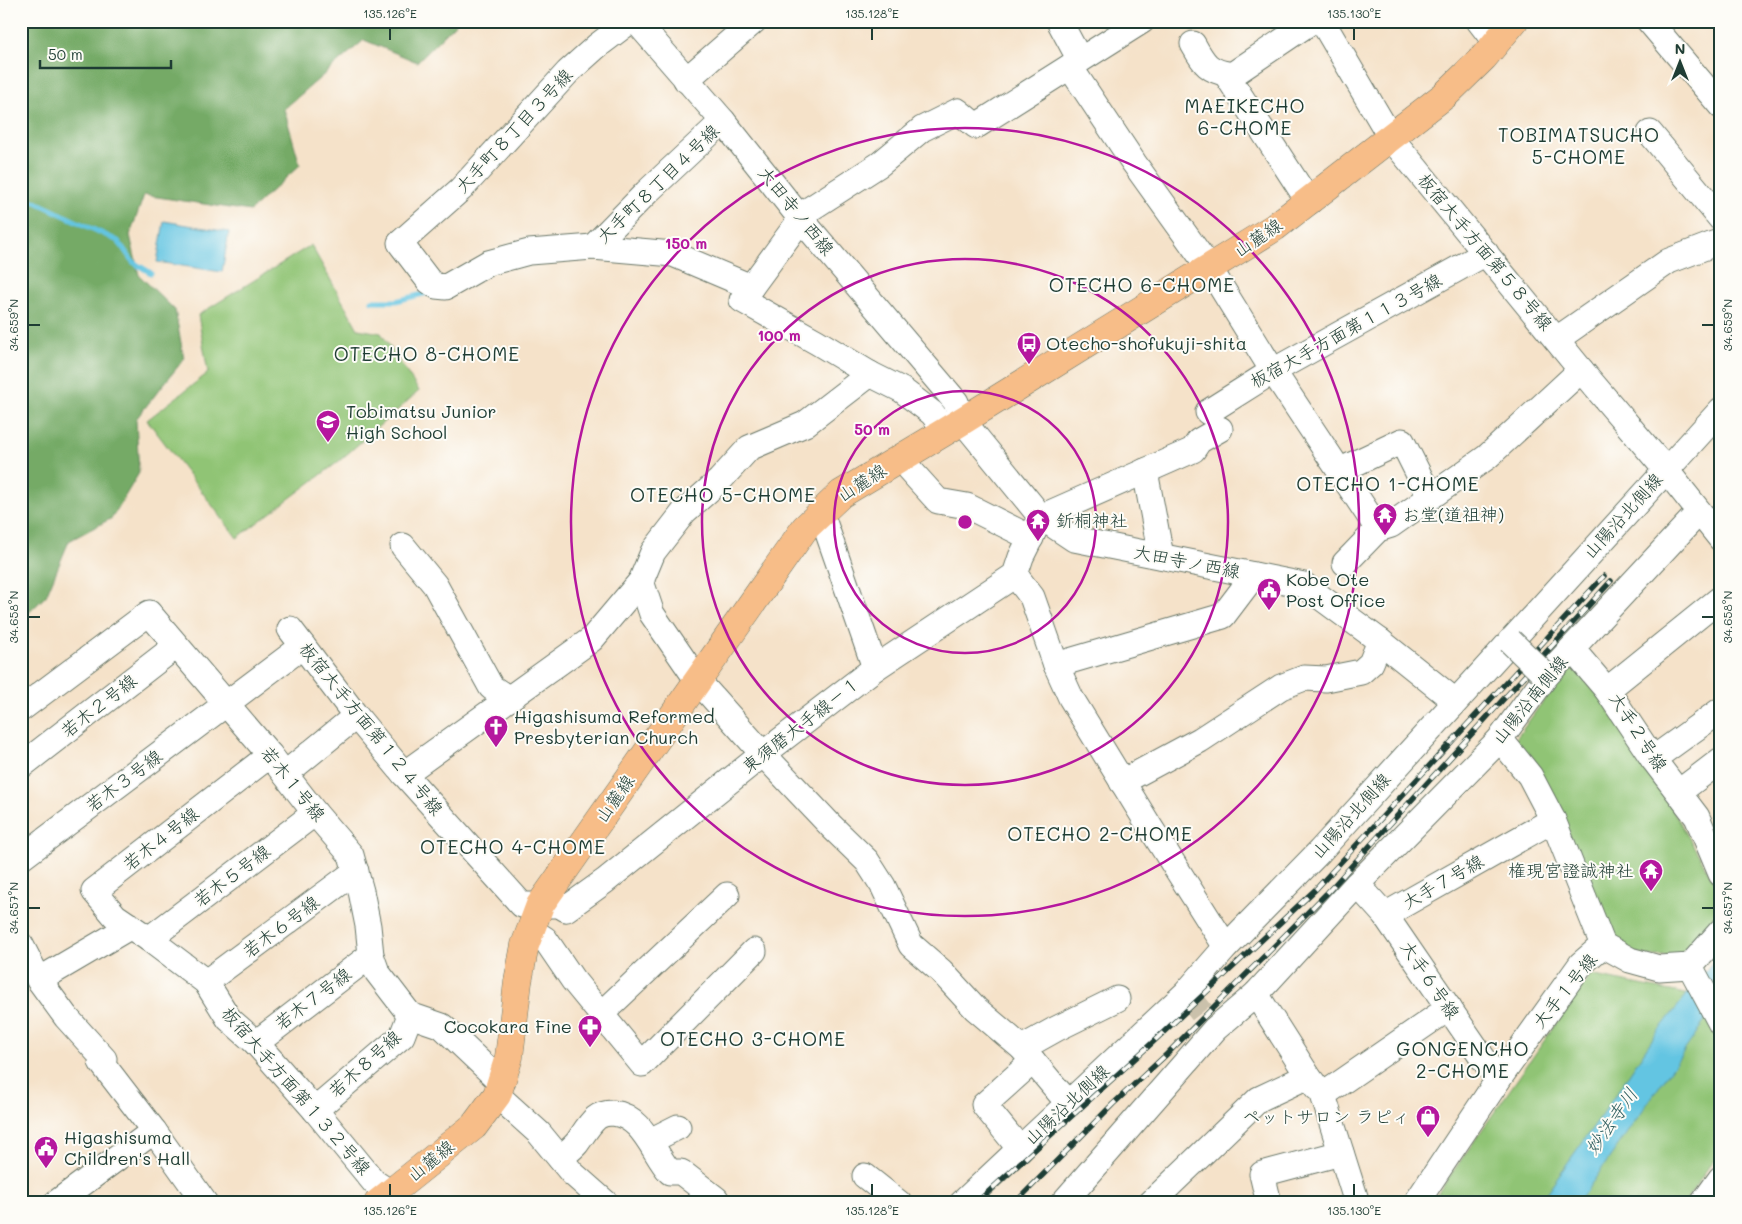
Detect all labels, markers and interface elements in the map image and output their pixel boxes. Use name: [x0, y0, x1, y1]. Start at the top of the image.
text: 135.126°E: [363, 5, 417, 21]
text: 135.128°E: [845, 5, 899, 21]
text: 135.130°E: [1327, 5, 1381, 21]
scale bar: [40, 38, 171, 70]
north arrow: [1654, 38, 1704, 88]
text: N: [1675, 39, 1685, 58]
text: 50 m: [48, 44, 83, 64]
street label: 大手町８丁目３号線: [449, 63, 577, 198]
district label: MAEIKECHO 6-CHOME: [1184, 93, 1306, 140]
street label: 大手町８丁目４号線: [591, 118, 724, 248]
district label: TOBIMATSUCHO 5-CHOME: [1498, 122, 1660, 169]
street label: 大田寺ノ西線: [753, 161, 840, 260]
street label: 板宿大手方面第５８号線: [1413, 168, 1559, 335]
street label: 山麓線: [1228, 212, 1287, 262]
text: 150 m: [665, 233, 707, 253]
street label: 板宿大手方面第１１３号線: [1245, 267, 1446, 393]
district label: OTECHO 6-CHOME: [1049, 272, 1235, 297]
text: 34.659°N: [5, 299, 21, 351]
text: 34.659°N: [1719, 299, 1735, 351]
text: 100 m: [757, 325, 801, 345]
bus stop icon: Otecho-shofukuji-shita: [1016, 331, 1042, 365]
place label: Otecho-shofukuji-shita: [1046, 331, 1247, 355]
district label: OTECHO 8-CHOME: [334, 341, 520, 366]
place label: Tobimatsu Junior High School: [346, 399, 496, 444]
school or university icon: Tobimatsu Junior High School: [315, 409, 341, 443]
text: 50 m: [854, 419, 890, 439]
street label: 山麓線: [832, 457, 891, 507]
street label: 山陽沿北側線: [1577, 467, 1667, 563]
district label: OTECHO 1-CHOME: [1296, 471, 1480, 496]
district label: OTECHO 5-CHOME: [630, 482, 816, 507]
temple icon: お堂(道祖神): [1372, 502, 1398, 536]
place label: お堂(道祖神): [1402, 502, 1504, 526]
temple icon: 釿桐神社: [1025, 508, 1051, 542]
place label: 釿桐神社: [1056, 508, 1128, 532]
centre of rings: [956, 513, 974, 531]
street label: 大田寺ノ西線: [1132, 539, 1242, 583]
place label: Kobe Ote Post Office: [1286, 567, 1386, 612]
public building icon: Kobe Ote Post Office: [1256, 577, 1282, 611]
text: 34.658°N: [5, 591, 21, 643]
text: 34.658°N: [1719, 591, 1735, 643]
street label: 板宿大手方面第１２４号線: [294, 637, 449, 820]
street label: 山陽沿南側線: [1486, 650, 1573, 749]
street label: 若木２号線: [56, 668, 141, 742]
street label: 東須磨大手線－１: [736, 670, 865, 778]
street label: 大手２号線: [1604, 687, 1673, 776]
place label: Higashisuma Reformed Presbyterian Church: [514, 704, 715, 749]
church icon: Higashisuma Reformed Presbyterian Church: [483, 714, 509, 748]
street label: 若木１号線: [256, 741, 331, 826]
street label: 若木３号線: [80, 744, 167, 817]
street label: 山陽沿北側線: [1305, 767, 1395, 863]
street label: 山麓線: [589, 769, 639, 827]
street label: 若木４号線: [118, 801, 203, 875]
district label: OTECHO 2-CHOME: [1007, 821, 1193, 846]
district label: OTECHO 4-CHOME: [420, 834, 606, 859]
street label: 若木５号線: [188, 839, 275, 912]
street label: 大手７号線: [1398, 848, 1487, 914]
place label: 権現宮證誠神社: [1508, 858, 1634, 882]
temple icon: 権現宮證誠神社: [1638, 858, 1664, 892]
text: 34.657°N: [5, 882, 21, 934]
text: 34.657°N: [1719, 882, 1735, 934]
street label: 若木６号線: [237, 890, 324, 963]
street label: 大手６号線: [1396, 935, 1466, 1023]
street label: 大手１号線: [1527, 948, 1602, 1033]
street label: 若木７号線: [269, 962, 356, 1035]
street label: 板宿大手方面第１３２号線: [217, 1001, 377, 1180]
place label: Cocokara Fine: [444, 1014, 572, 1038]
pharmacy icon: Cocokara Fine: [577, 1014, 603, 1048]
street label: 若木８号線: [323, 1024, 406, 1102]
district label: OTECHO 3-CHOME: [660, 1026, 846, 1051]
district label: GONGENCHO 2-CHOME: [1396, 1036, 1530, 1083]
street label: 山陽沿北側線: [1019, 1059, 1114, 1150]
water label: 妙法寺川: [1579, 1082, 1643, 1159]
place label: ペットサロン ラピィ: [1242, 1104, 1410, 1128]
shop icon: ペットサロン ラピィ: [1415, 1104, 1441, 1138]
place label: Higashisuma Children's Hall: [64, 1125, 190, 1170]
street label: 山麓線: [402, 1134, 459, 1187]
public building icon: Higashisuma Children's Hall: [33, 1135, 59, 1169]
text: 135.126°E: [363, 1202, 417, 1218]
text: 135.128°E: [845, 1202, 899, 1218]
text: 135.130°E: [1327, 1202, 1381, 1218]

